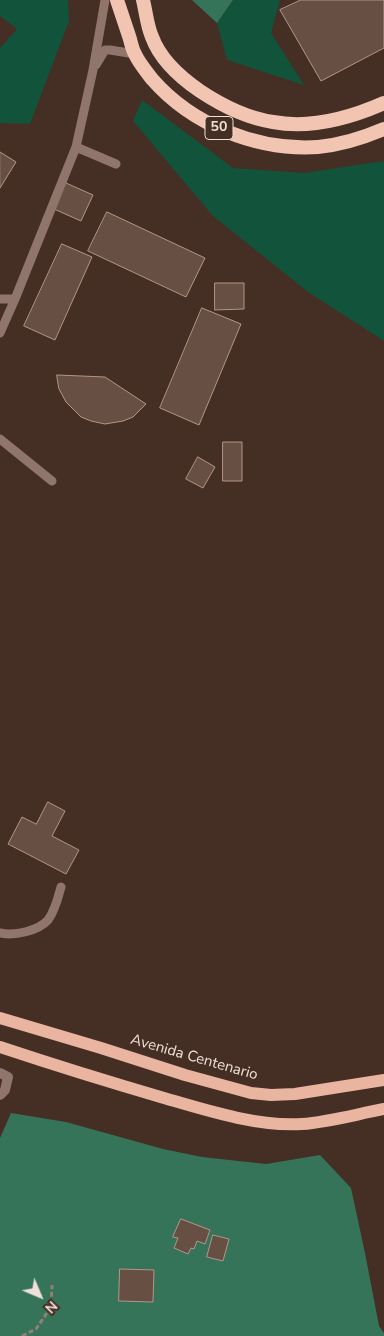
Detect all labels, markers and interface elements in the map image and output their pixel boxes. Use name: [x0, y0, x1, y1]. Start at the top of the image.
road number: 50: [205, 116, 233, 140]
street label: Avenida Centenario: [128, 1031, 260, 1085]
north arrow: [15, 1271, 65, 1321]
text: N: [41, 1297, 61, 1317]

